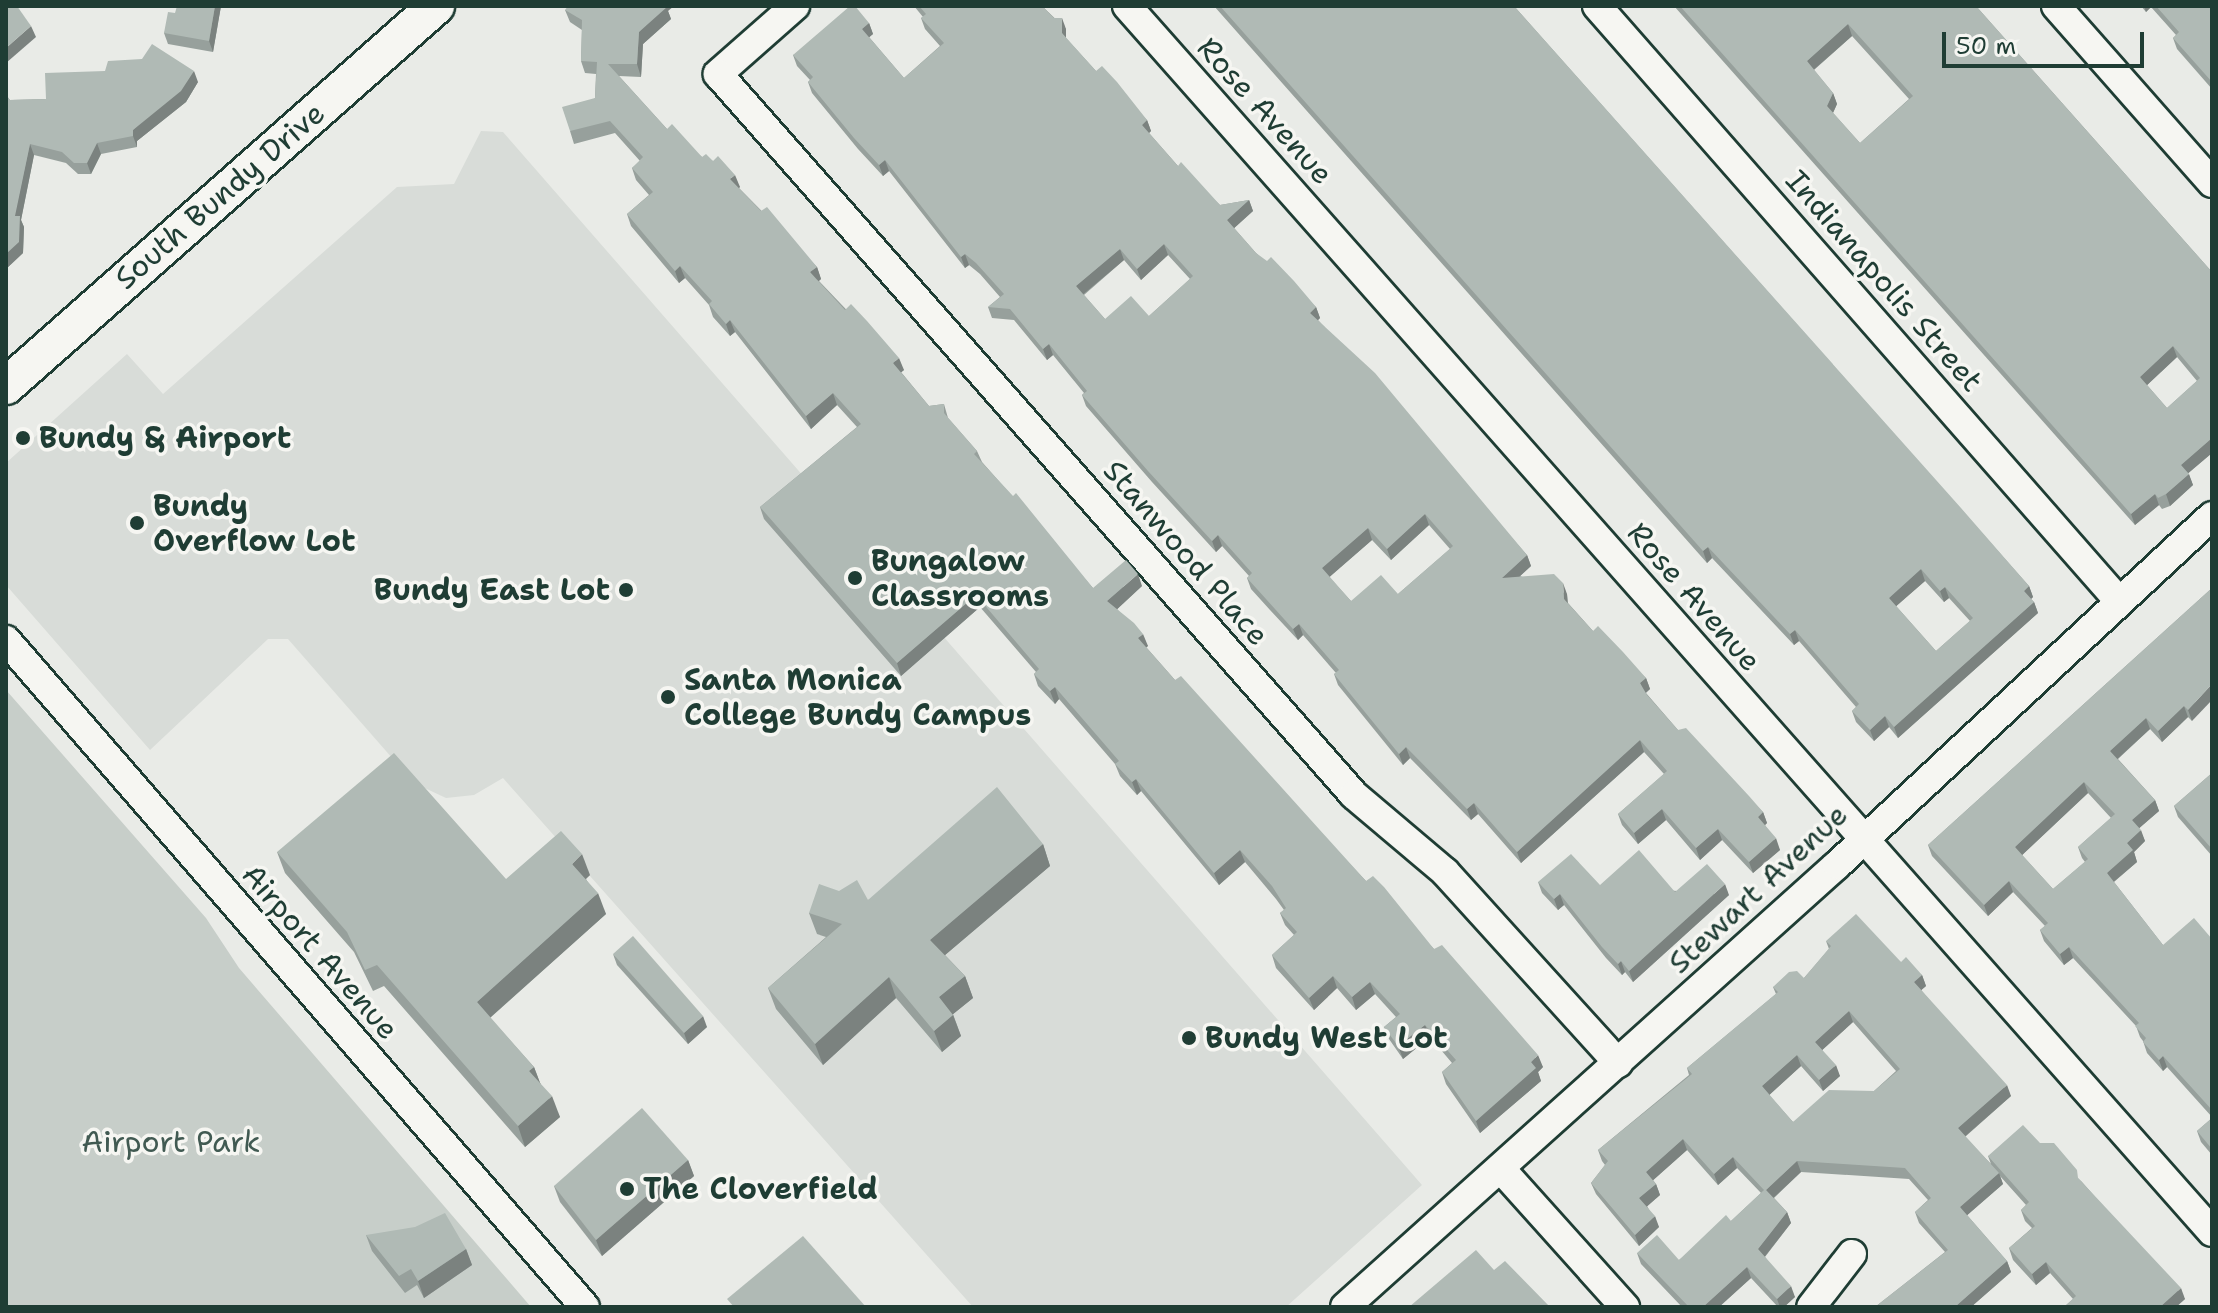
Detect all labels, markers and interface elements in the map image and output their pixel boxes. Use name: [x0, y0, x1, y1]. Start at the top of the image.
scale bar: [1946, 16, 2148, 66]
street label: Rose Avenue: [1190, 30, 1340, 192]
text: 50 m: [1956, 30, 2016, 62]
street label: South Bundy Drive: [108, 95, 332, 297]
street label: Indianapolis Street: [1778, 163, 1990, 399]
place label: Bundy & Airport: [39, 420, 291, 456]
marker: Bundy & Airport: [14, 429, 32, 447]
street label: Stanwood Place: [1096, 453, 1276, 653]
place label: Bundy Overflow Lot: [153, 488, 356, 558]
marker: Bundy Overflow Lot: [128, 514, 146, 532]
street label: Rose Avenue: [1620, 515, 1768, 679]
place label: Bungalow Classrooms: [871, 543, 1049, 614]
marker: Bungalow Classrooms: [846, 569, 864, 587]
place label: Bundy East Lot: [374, 572, 610, 608]
marker: Bundy East Lot: [617, 581, 635, 599]
place label: Santa Monica College Bundy Campus: [684, 662, 1031, 732]
marker: Santa Monica College Bundy Campus: [659, 688, 677, 706]
street label: Stewart Avenue: [1661, 797, 1855, 981]
street label: Airport Avenue: [234, 857, 406, 1047]
place label: Bundy West Lot: [1205, 1020, 1448, 1056]
marker: Bundy West Lot: [1180, 1029, 1198, 1047]
park label: Airport Park: [82, 1124, 260, 1160]
place label: The Cloverfield: [643, 1171, 878, 1207]
marker: The Cloverfield: [618, 1180, 636, 1198]

